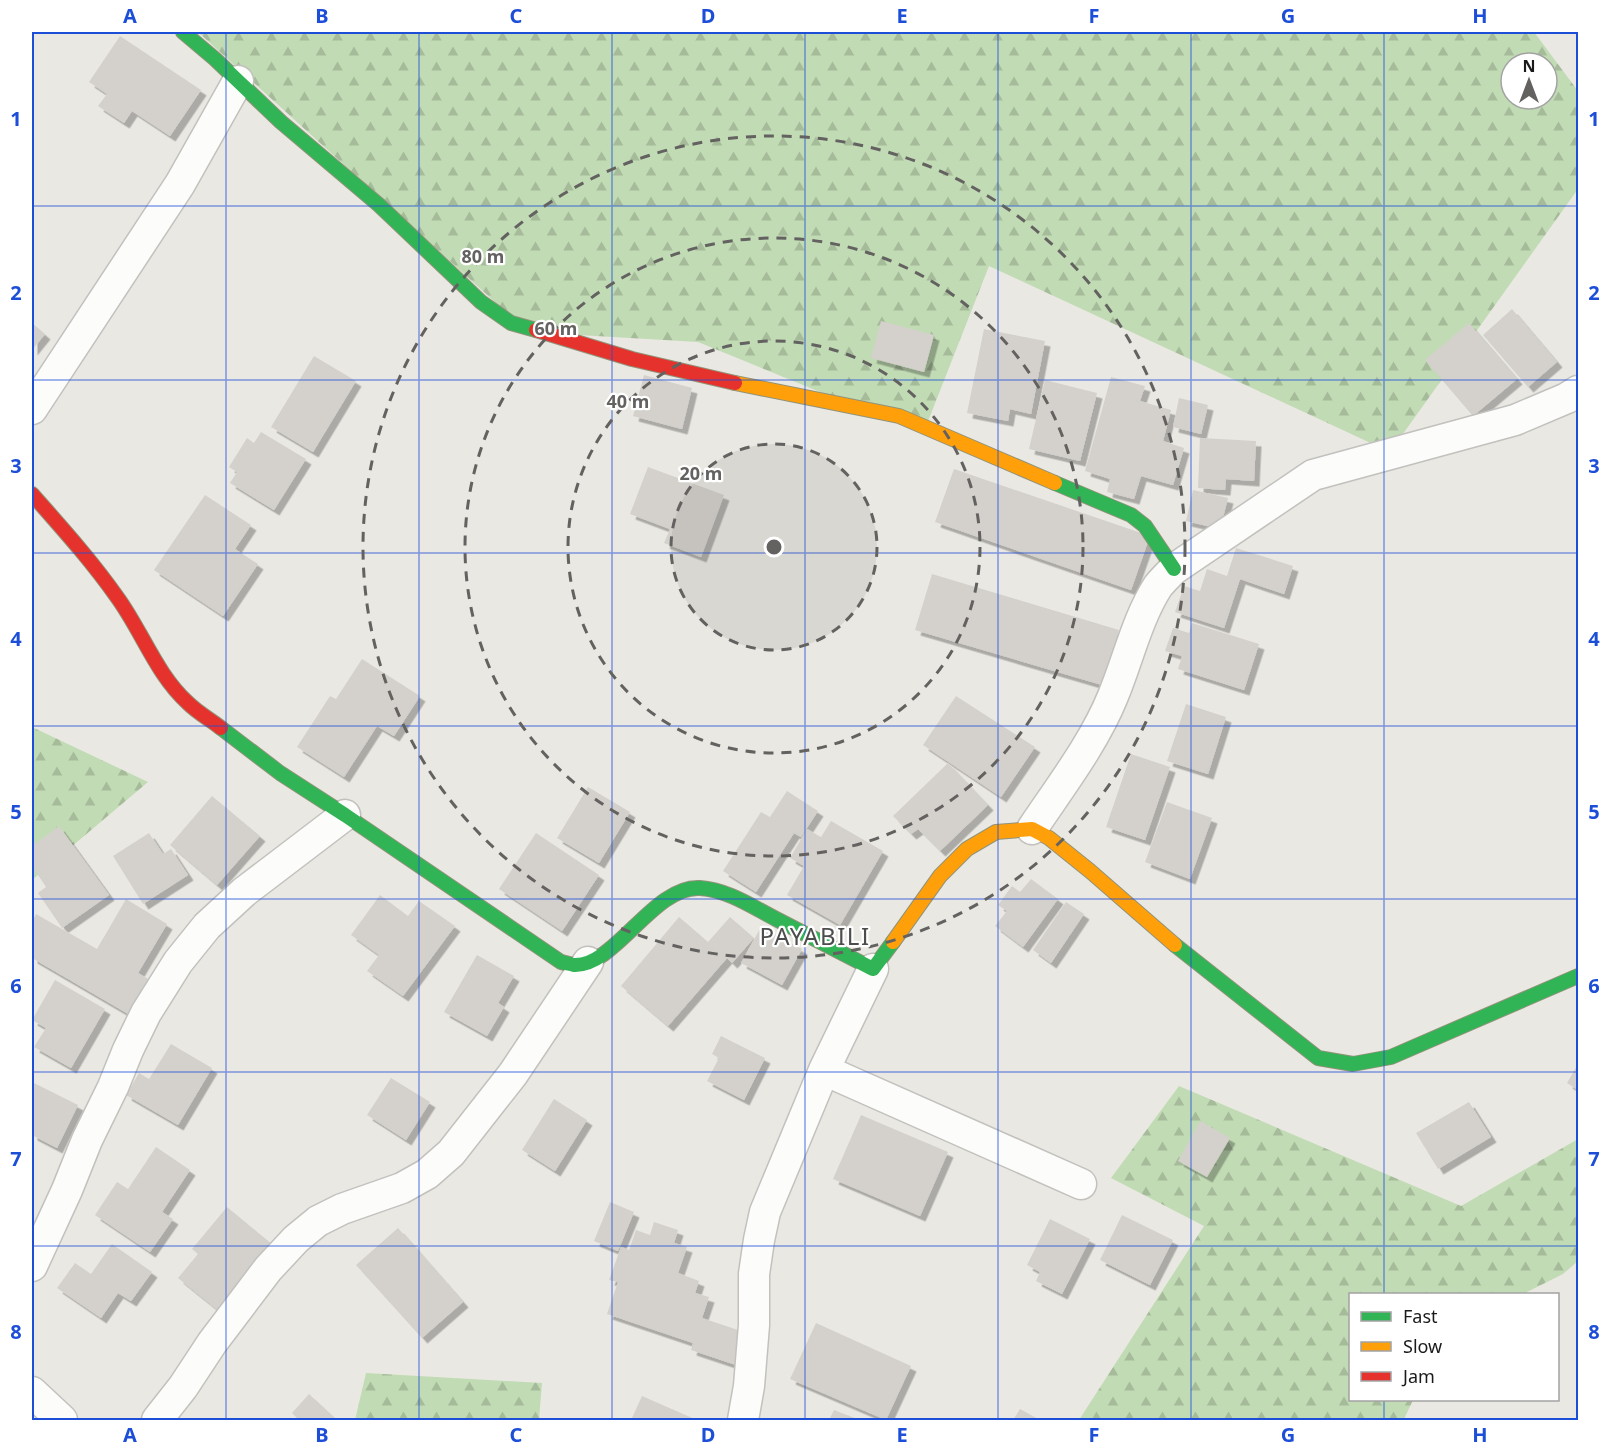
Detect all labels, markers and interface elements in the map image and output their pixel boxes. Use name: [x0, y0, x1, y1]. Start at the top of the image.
text: A: [123, 2, 137, 29]
text: B: [315, 2, 329, 29]
text: C: [510, 2, 523, 29]
text: D: [701, 2, 715, 29]
text: E: [896, 2, 908, 29]
text: F: [1089, 2, 1099, 29]
text: G: [1281, 2, 1295, 29]
text: H: [1472, 2, 1488, 29]
north arrow: [1499, 51, 1559, 111]
text: N: [1522, 55, 1536, 77]
text: 1: [10, 105, 22, 132]
text: 1: [1588, 105, 1600, 132]
text: 80 m: [462, 244, 504, 268]
text: 2: [10, 279, 22, 306]
text: 2: [1588, 279, 1600, 306]
text: 60 m: [535, 316, 577, 340]
text: 40 m: [607, 389, 649, 413]
text: 3: [10, 452, 22, 479]
text: 3: [1588, 452, 1600, 479]
text: 20 m: [680, 461, 722, 485]
centre of rings: [764, 537, 784, 557]
text: 4: [10, 625, 22, 652]
text: 4: [1588, 625, 1600, 652]
text: 5: [10, 798, 22, 825]
text: 5: [1588, 798, 1600, 825]
district label: PAYABILI: [759, 919, 871, 952]
text: 6: [10, 972, 22, 999]
text: 6: [1588, 972, 1600, 999]
text: 7: [10, 1145, 22, 1172]
text: 7: [1588, 1145, 1600, 1172]
legend: [1349, 1293, 1559, 1401]
text: Fast: [1403, 1304, 1438, 1328]
text: 8: [10, 1318, 22, 1345]
text: 8: [1588, 1318, 1600, 1345]
text: Slow: [1403, 1334, 1442, 1358]
text: Jam: [1401, 1364, 1435, 1388]
text: A: [123, 1421, 137, 1448]
text: B: [315, 1421, 329, 1448]
text: C: [510, 1421, 523, 1448]
text: D: [701, 1421, 715, 1448]
text: E: [896, 1421, 908, 1448]
text: F: [1089, 1421, 1099, 1448]
text: G: [1281, 1421, 1295, 1448]
text: H: [1472, 1421, 1488, 1448]

